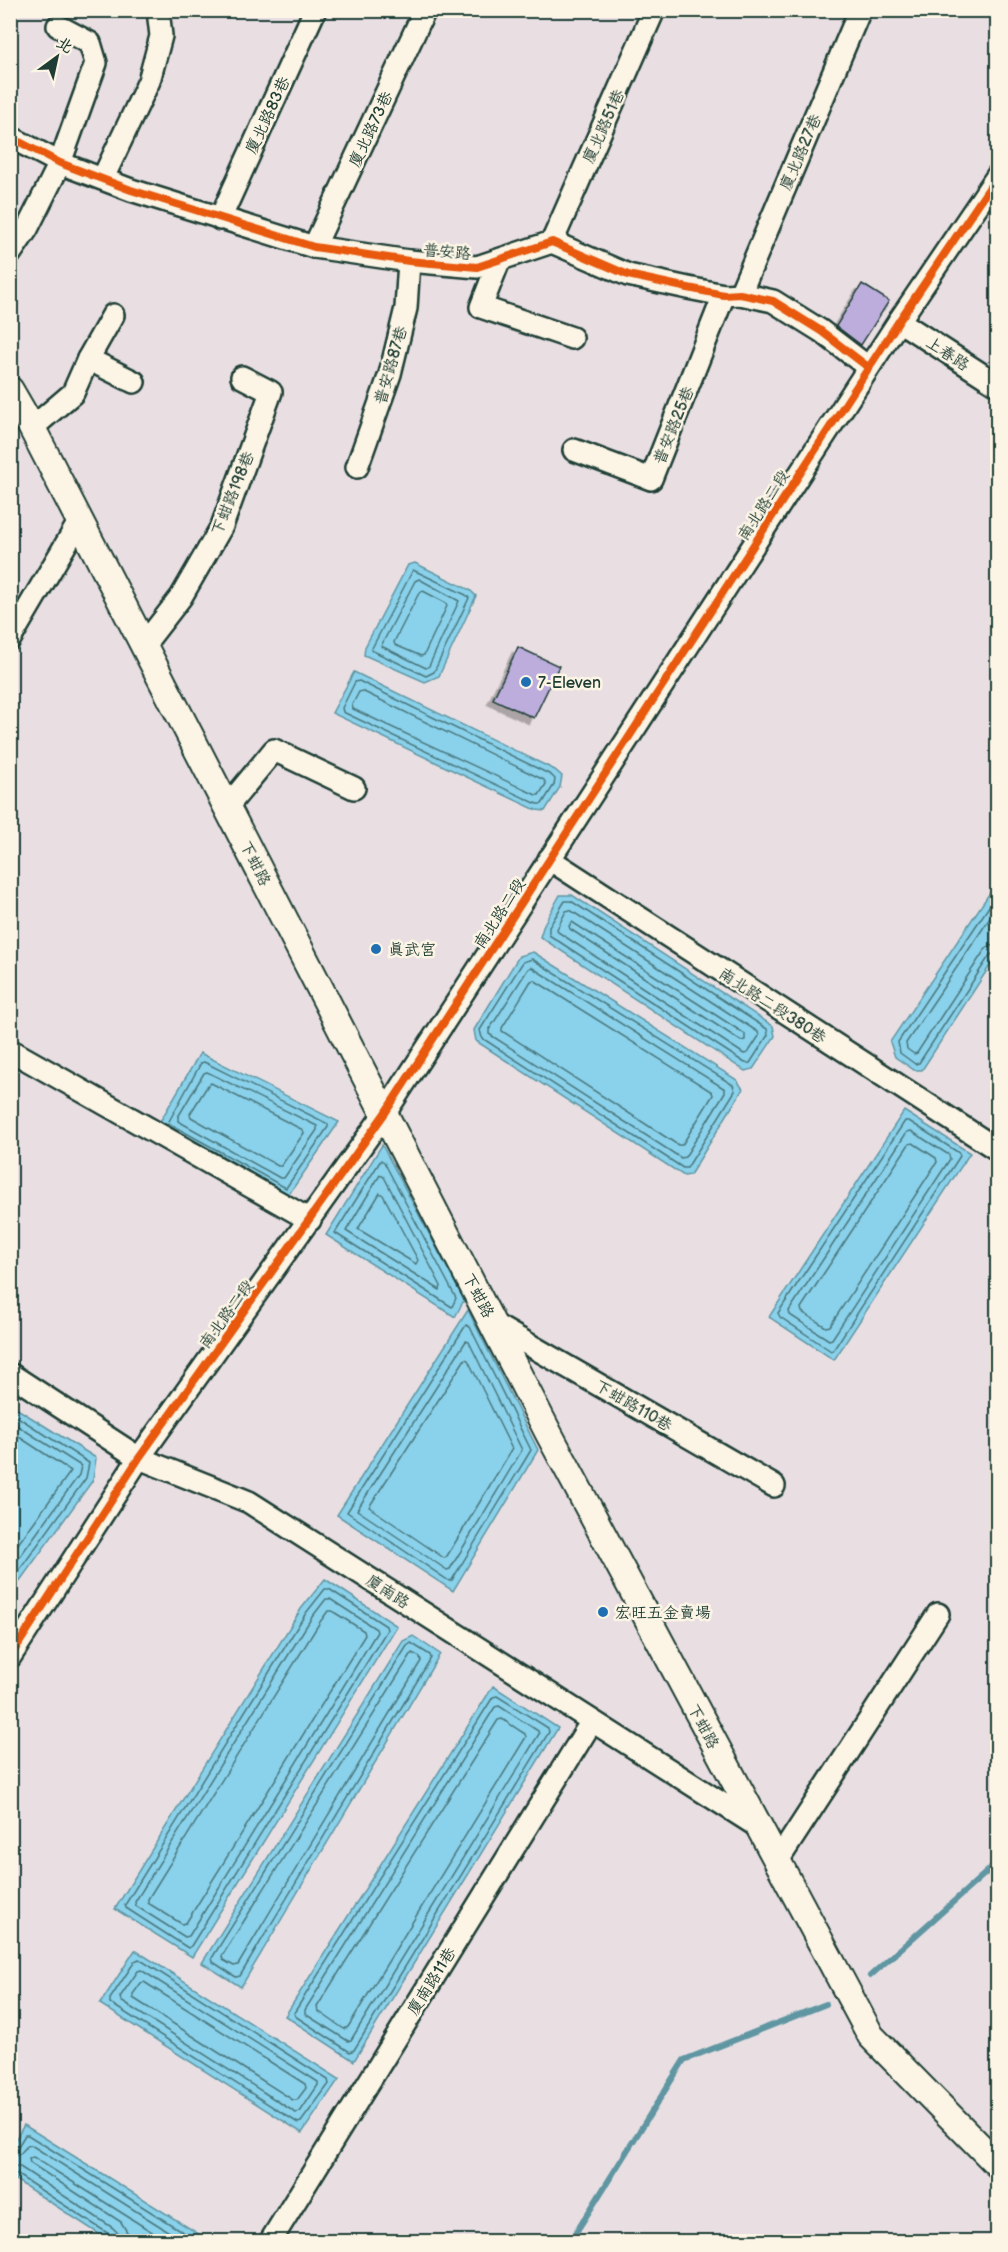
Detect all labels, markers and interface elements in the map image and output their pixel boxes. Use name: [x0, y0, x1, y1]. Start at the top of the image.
north arrow: [27, 27, 87, 87]
text: 北: [52, 33, 76, 58]
street label: 廈北路83巷: [242, 74, 295, 157]
street label: 廈北路51巷: [580, 86, 629, 167]
street label: 廈北路73巷: [345, 89, 397, 171]
street label: 廈北路27巷: [777, 111, 826, 194]
street label: 普安路: [422, 241, 472, 264]
street label: 普安路87巷: [371, 324, 412, 407]
street label: 上春路: [922, 333, 972, 375]
street label: 普安路25巷: [650, 384, 699, 467]
street label: 下蚶路198巷: [208, 449, 259, 538]
street label: 南北路二段: [735, 467, 794, 545]
place label: 7-Eleven: [538, 674, 601, 693]
marker: 7-Eleven: [519, 675, 533, 689]
street label: 下蚶路: [235, 838, 274, 889]
street label: 南北路二段: [471, 875, 530, 953]
place label: 真武宮: [388, 941, 436, 960]
marker: 真武宮: [369, 942, 383, 956]
street label: 南北路二段380巷: [715, 964, 830, 1048]
street label: 下蚶路: [458, 1270, 497, 1321]
street label: 南北路二段: [196, 1277, 258, 1353]
street label: 下蚶路110巷: [591, 1377, 675, 1436]
street label: 廈南路: [362, 1571, 413, 1613]
place label: 宏旺五金賣場: [615, 1604, 711, 1623]
marker: 宏旺五金賣場: [596, 1605, 610, 1619]
street label: 下蚶路: [683, 1701, 722, 1752]
street label: 廈南路11巷: [404, 1944, 461, 2019]

